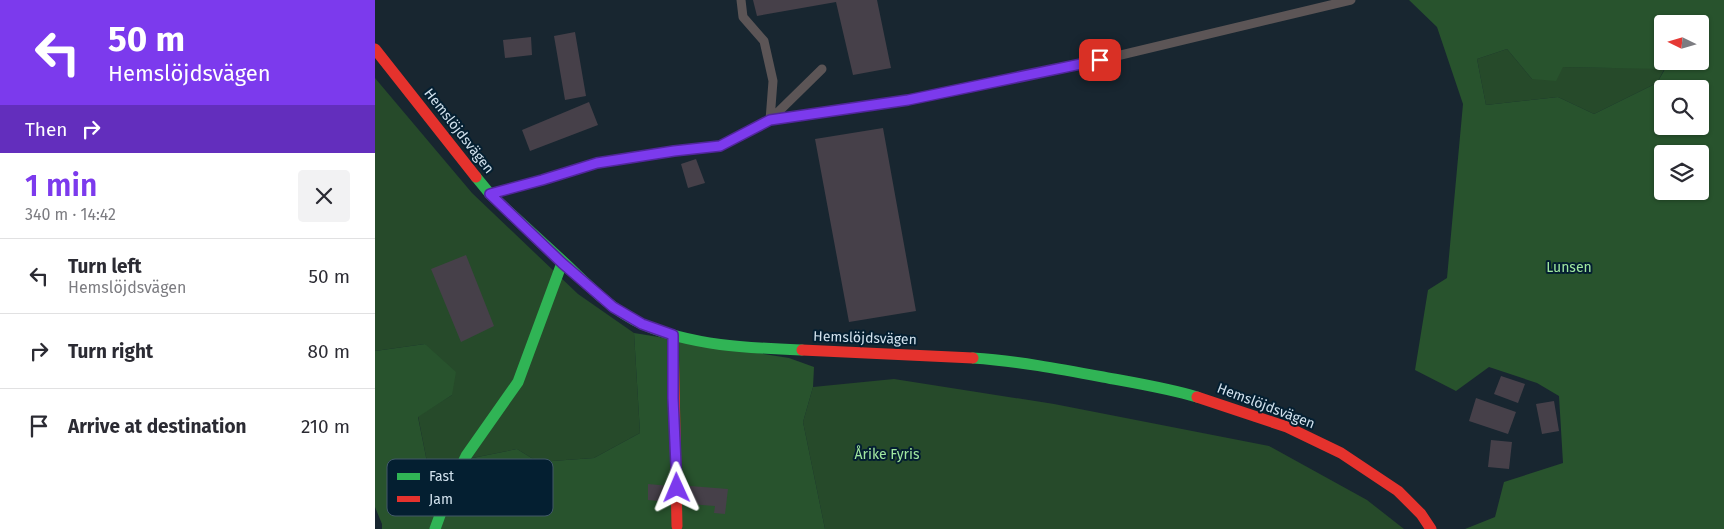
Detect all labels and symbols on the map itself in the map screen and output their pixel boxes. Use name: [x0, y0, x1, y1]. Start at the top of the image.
north arrow: [1654, 15, 1709, 70]
pin: [1079, 39, 1121, 81]
street label: Hemslöjdsvägen: [420, 85, 498, 177]
park label: Lunsen: [1546, 259, 1592, 276]
street label: Hemslöjdsvägen: [813, 328, 917, 348]
street label: Hemslöjdsvägen: [1215, 380, 1317, 432]
park label: Årike Fyris: [855, 445, 920, 463]
legend: [387, 459, 553, 516]
position arrow: [650, 461, 702, 513]
text: Fast: [429, 468, 455, 485]
text: Jam: [429, 491, 453, 508]

